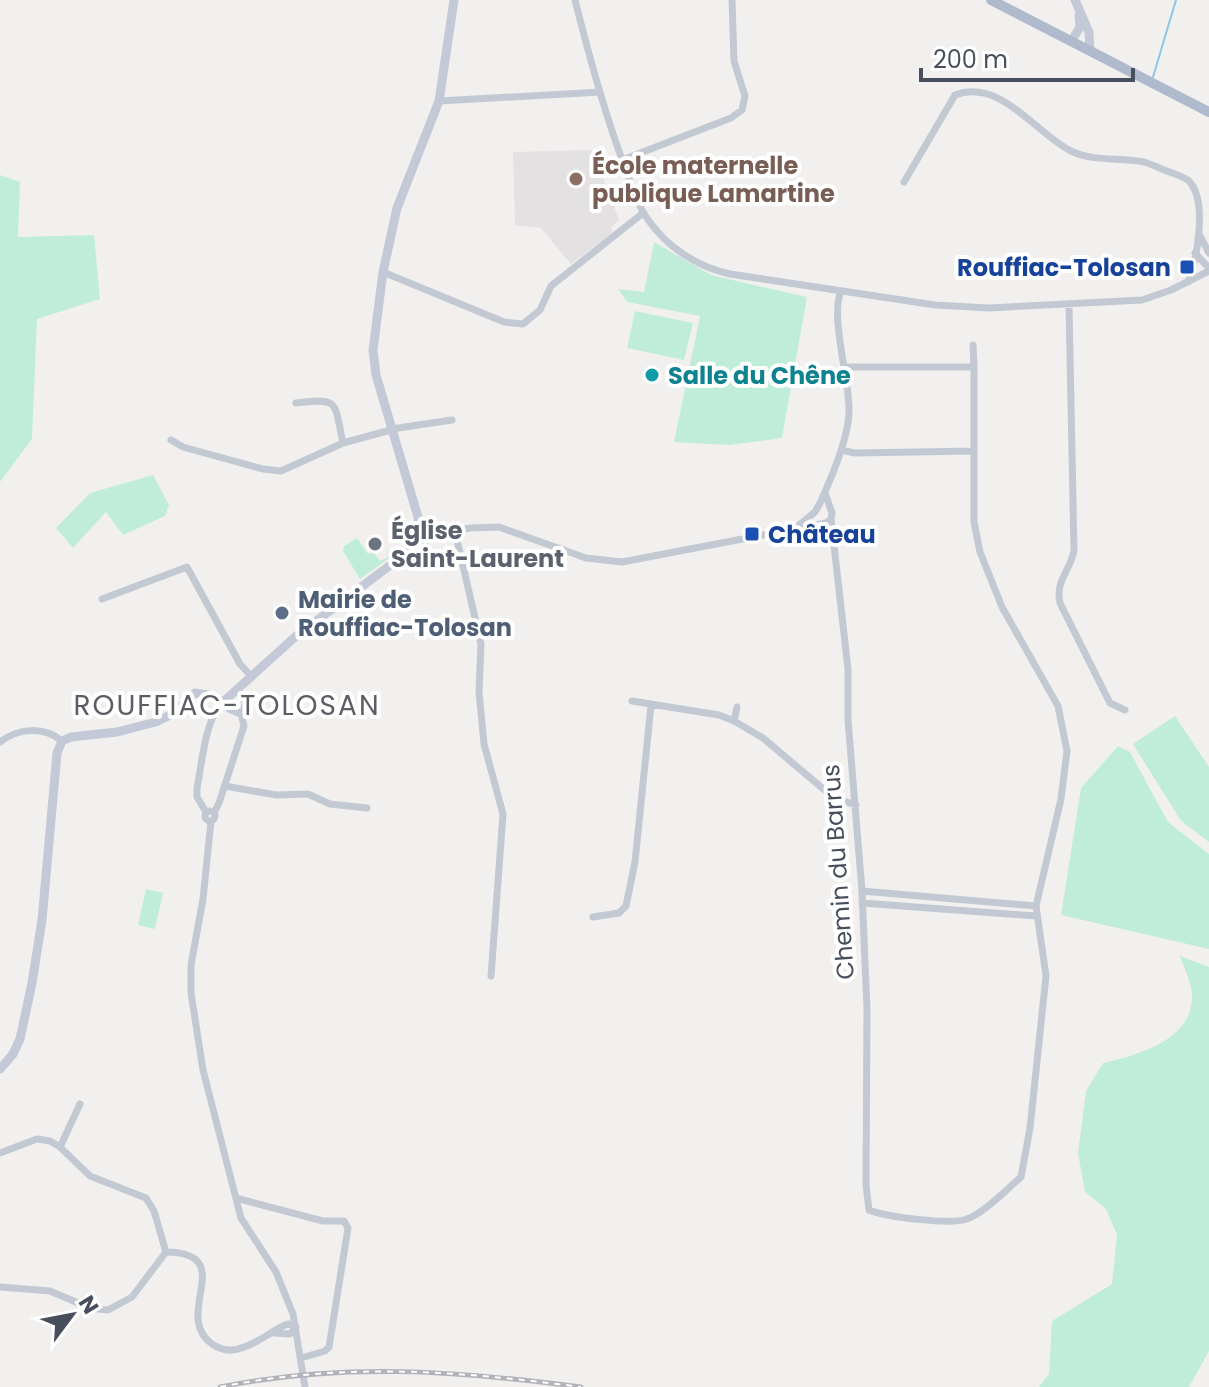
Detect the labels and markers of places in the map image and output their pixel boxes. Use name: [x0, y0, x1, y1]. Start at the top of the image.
place label: École maternelle publique Lamartine: [592, 149, 835, 210]
marker: École maternelle publique Lamartine: [567, 170, 585, 188]
place label: Rouffiac-Tolosan: [957, 251, 1171, 284]
marker: Rouffiac-Tolosan: [1178, 258, 1196, 276]
place label: Salle du Chêne: [668, 359, 851, 392]
marker: Salle du Chêne: [643, 366, 661, 384]
place label: Église Saint-Laurent: [391, 514, 564, 575]
place label: Château: [768, 518, 876, 551]
marker: Château: [743, 525, 761, 543]
marker: Église Saint-Laurent: [366, 535, 384, 553]
place label: Mairie de Rouffiac-Tolosan: [298, 583, 512, 644]
marker: Mairie de Rouffiac-Tolosan: [273, 604, 291, 622]

